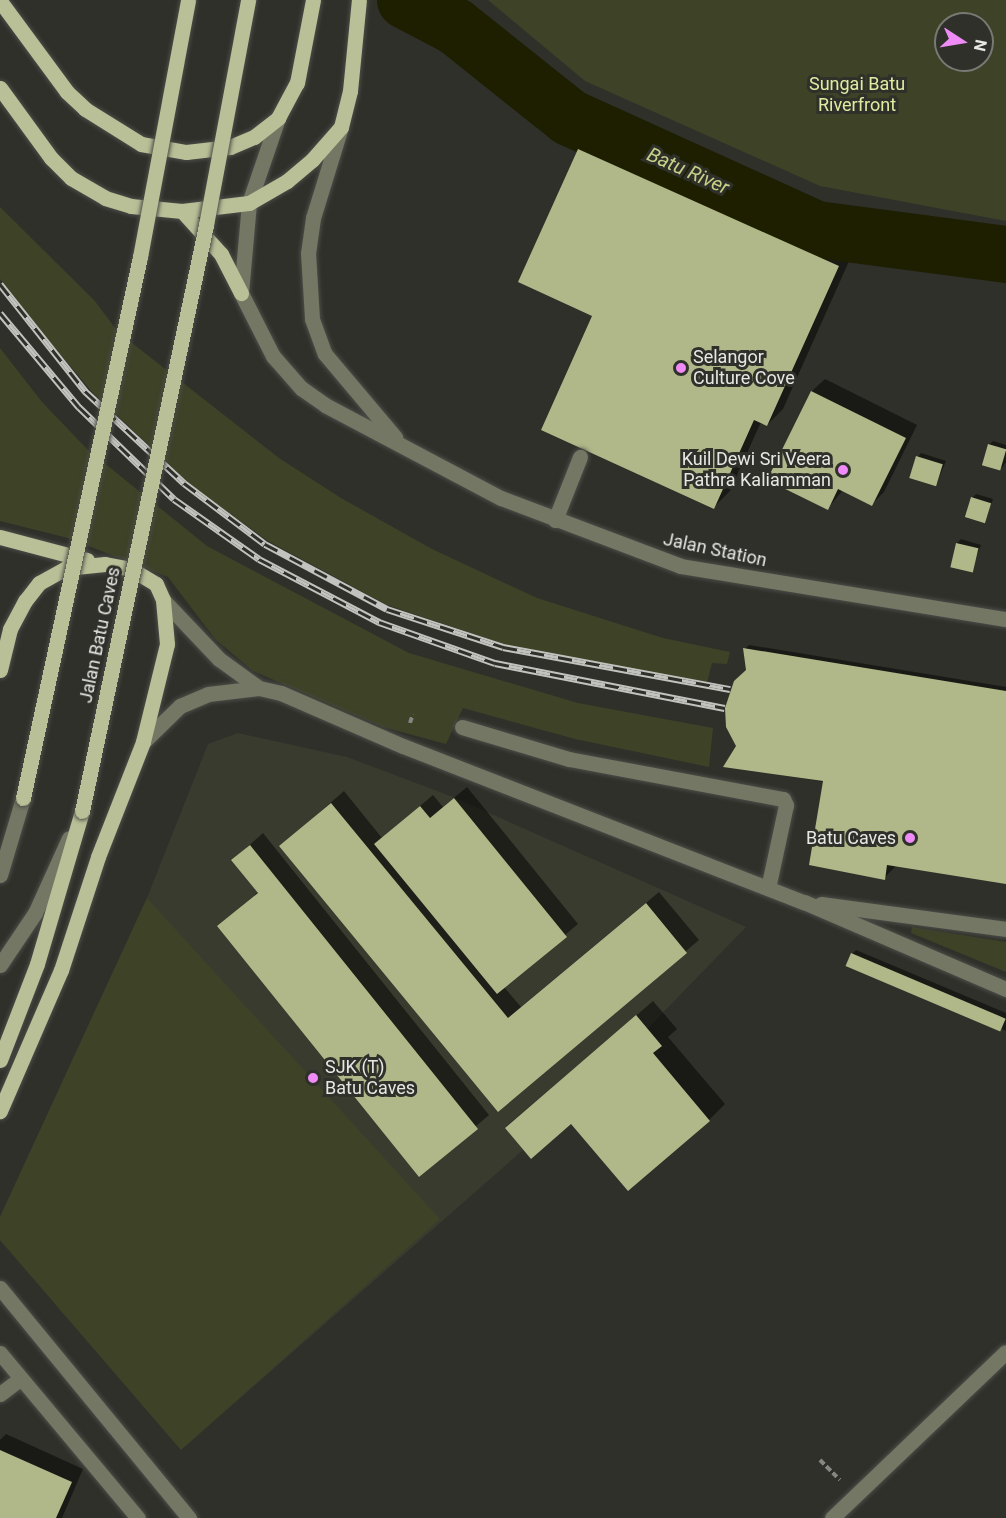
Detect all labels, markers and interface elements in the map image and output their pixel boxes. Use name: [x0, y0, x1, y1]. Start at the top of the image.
north arrow: [934, 12, 994, 72]
text: N: [970, 38, 991, 53]
park label: Sungai Batu Riverfront: [809, 74, 905, 116]
water label: Batu River: [643, 142, 733, 200]
place label: Selangor Culture Cove: [693, 347, 795, 389]
marker: Selangor Culture Cove: [674, 361, 688, 375]
place label: Kuil Dewi Sri Veera Pathra Kaliamman: [682, 449, 831, 492]
marker: Kuil Dewi Sri Veera Pathra Kaliamman: [836, 463, 850, 477]
street label: Jalan Station: [661, 529, 769, 571]
street label: Jalan Batu Caves: [75, 565, 125, 705]
place label: Batu Caves: [806, 827, 896, 849]
marker: Batu Caves: [901, 829, 919, 847]
place label: SJK (T) Batu Caves: [325, 1057, 415, 1100]
marker: SJK (T) Batu Caves: [306, 1071, 320, 1085]

